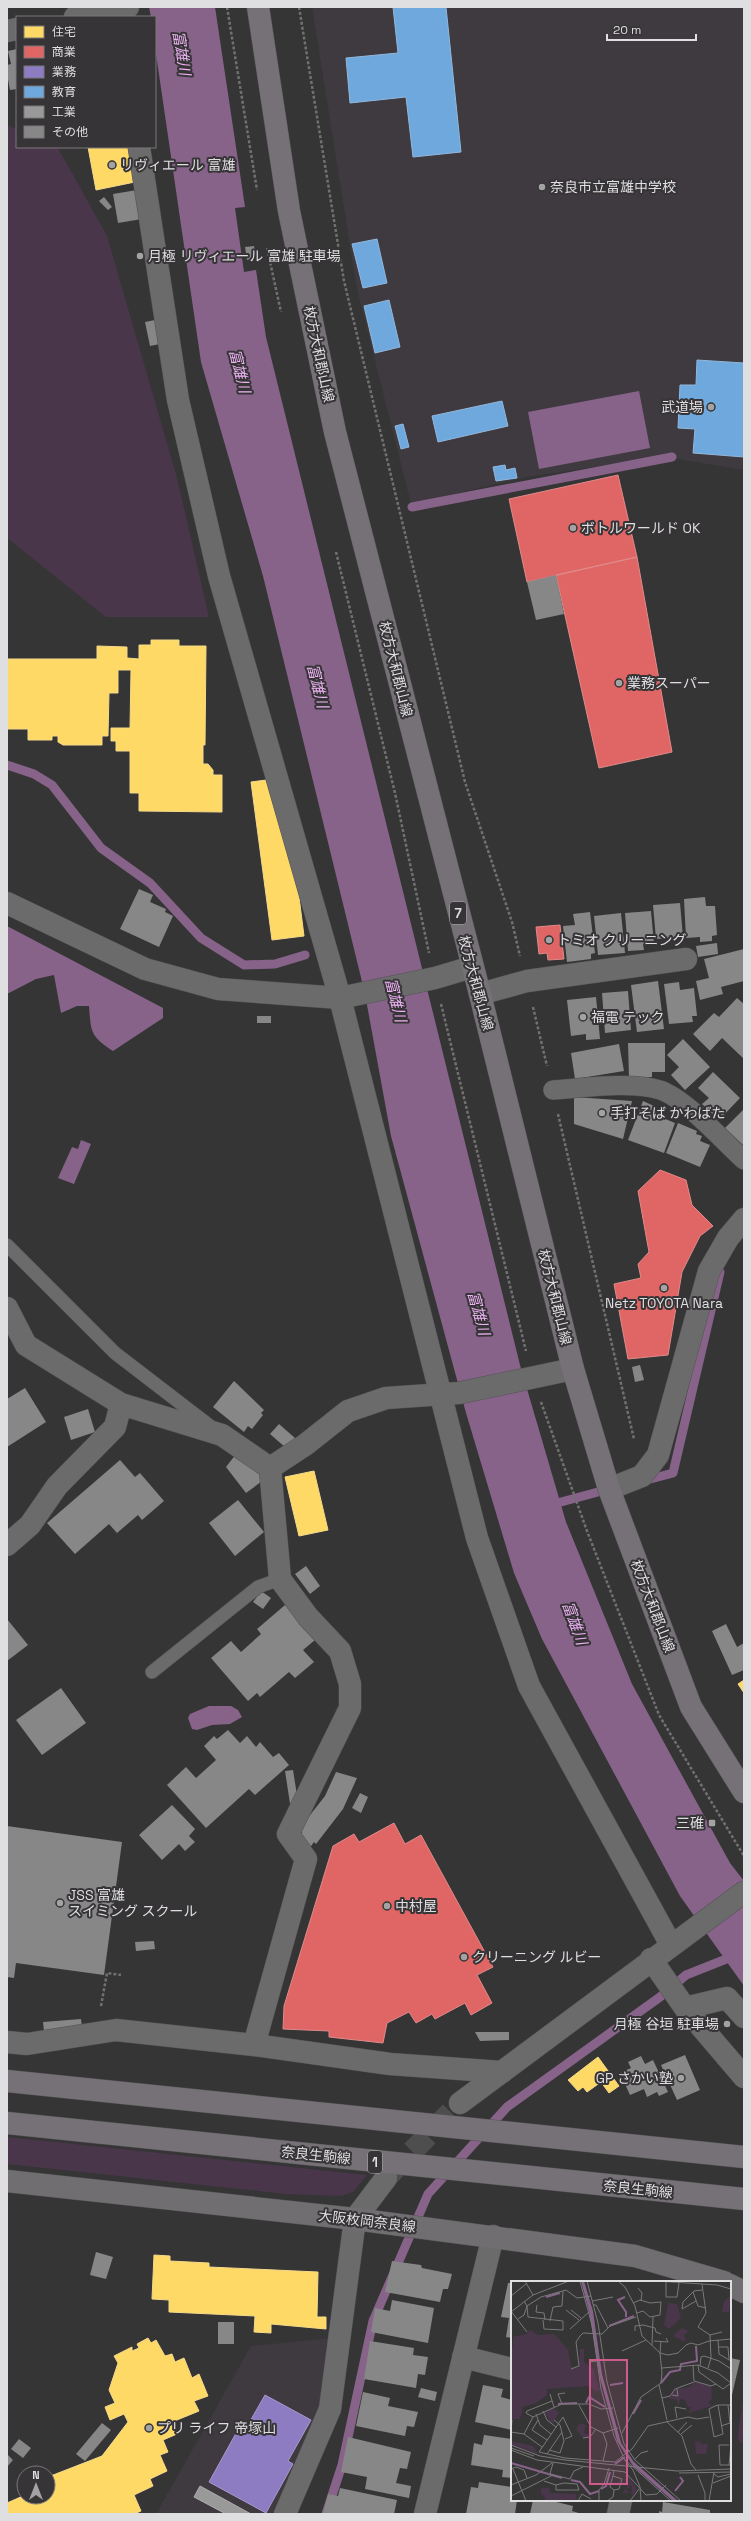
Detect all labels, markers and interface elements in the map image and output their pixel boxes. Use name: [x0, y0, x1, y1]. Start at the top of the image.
legend: [16, 16, 156, 148]
scale bar: [607, 16, 696, 42]
text: 20 m: [613, 22, 641, 38]
text: 住宅: [52, 24, 76, 40]
water label: 富雄川: [169, 29, 195, 79]
text: 商業: [52, 44, 76, 60]
text: 業務: [52, 64, 76, 80]
text: 教育: [52, 84, 76, 100]
text: 工業: [52, 104, 76, 120]
text: その他: [52, 124, 88, 140]
place label: リヴィエール 富雄: [120, 156, 236, 174]
marker: リヴィエール 富雄: [107, 160, 117, 170]
place label: 奈良市立富雄中学校: [550, 178, 676, 196]
marker: 奈良市立富雄中学校: [537, 182, 547, 192]
place label: 月極 リヴィエール 富雄 駐車場: [148, 247, 341, 265]
marker: 月極 リヴィエール 富雄 駐車場: [135, 251, 145, 261]
street label: 枚方大和郡山線: [300, 304, 338, 404]
water label: 富雄川: [225, 347, 255, 397]
place label: 武道場: [661, 398, 703, 416]
marker: 武道場: [706, 402, 716, 412]
place label: ボトルワールド OK: [581, 519, 701, 537]
marker: ボトルワールド OK: [568, 523, 578, 533]
street label: 枚方大和郡山線: [375, 619, 417, 719]
water label: 富雄川: [303, 662, 333, 712]
place label: 業務スーパー: [627, 674, 711, 692]
marker: 業務スーパー: [614, 678, 624, 688]
road number: 7: [450, 902, 466, 924]
place label: トミオ クリーニング: [557, 931, 687, 949]
street label: 枚方大和郡山線: [455, 933, 497, 1033]
marker: トミオ クリーニング: [544, 935, 554, 945]
water label: 富雄川: [381, 976, 411, 1026]
place label: 福電 テック: [591, 1008, 665, 1026]
marker: 福電 テック: [578, 1012, 588, 1022]
place label: 手打そば かわばた: [610, 1104, 726, 1122]
marker: 手打そば かわばた: [597, 1108, 607, 1118]
street label: 枚方大和郡山線: [534, 1247, 576, 1347]
marker: Netz TOYOTA Nara: [659, 1283, 669, 1293]
water label: 富雄川: [464, 1289, 495, 1339]
place label: Netz TOYOTA Nara: [605, 1294, 723, 1312]
street label: 枚方大和郡山線: [627, 1557, 679, 1655]
water label: 富雄川: [558, 1599, 592, 1649]
place label: 三碓: [676, 1814, 704, 1832]
marker: 三碓: [707, 1818, 717, 1828]
place label: JSS 富雄 スイミング スクール: [68, 1886, 198, 1920]
place label: 中村屋: [395, 1897, 437, 1915]
marker: JSS 富雄 スイミング スクール: [55, 1898, 65, 1908]
marker: 中村屋: [382, 1901, 392, 1911]
place label: クリーニング ルビー: [472, 1948, 602, 1966]
marker: クリーニング ルビー: [459, 1952, 469, 1962]
place label: 月極 谷垣 駐車場: [614, 2015, 719, 2033]
marker: 月極 谷垣 駐車場: [722, 2019, 732, 2029]
place label: GP さかい塾: [596, 2069, 673, 2087]
marker: GP さかい塾: [676, 2073, 686, 2083]
street label: 奈良生駒線: [280, 2142, 352, 2168]
road number: 1: [368, 2151, 382, 2173]
street label: 奈良生駒線: [602, 2176, 674, 2202]
street label: 大阪枚岡奈良線: [317, 2206, 417, 2236]
inset map: [511, 2281, 731, 2501]
place label: プリ ライフ 帝塚山: [157, 2419, 276, 2437]
marker: プリ ライフ 帝塚山: [144, 2423, 154, 2433]
north arrow: [16, 2465, 56, 2505]
text: N: [32, 2468, 40, 2482]

